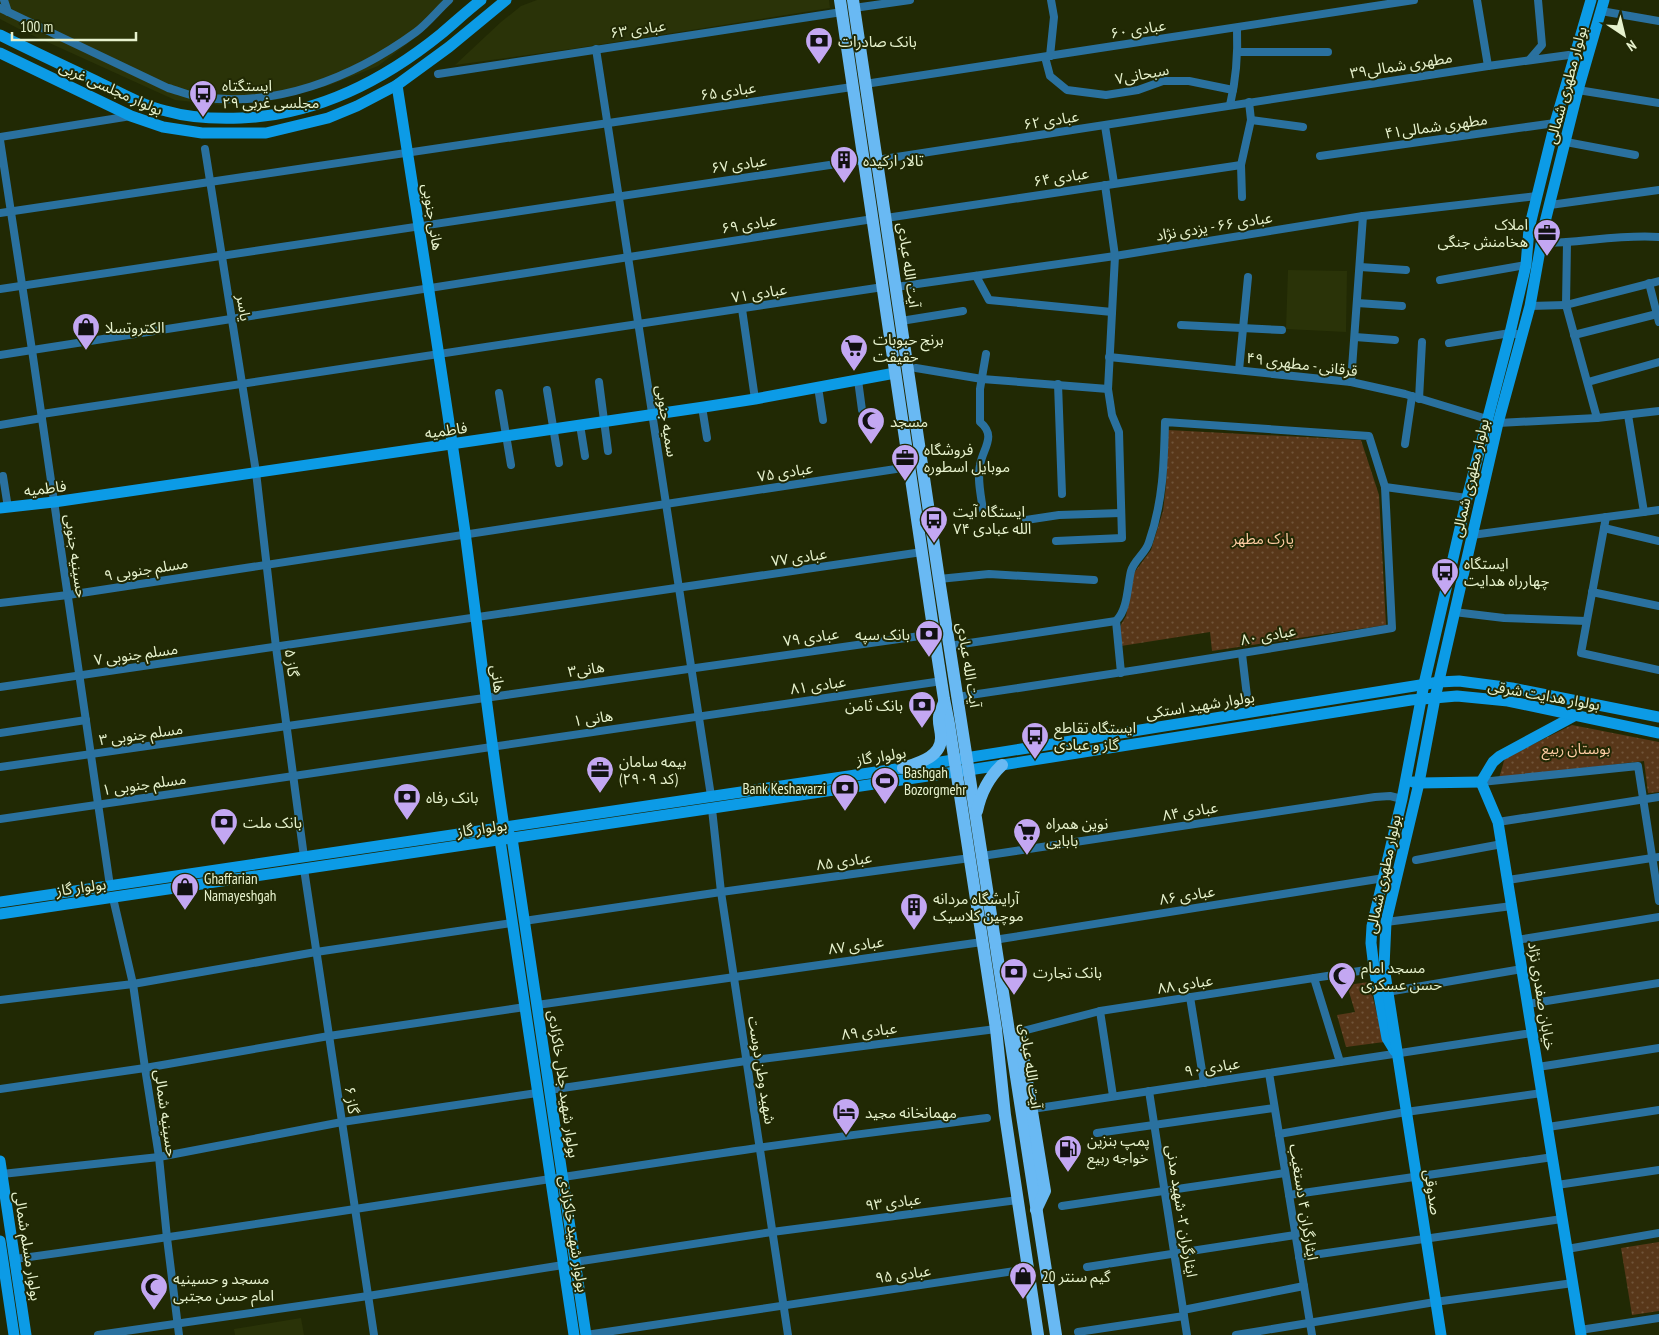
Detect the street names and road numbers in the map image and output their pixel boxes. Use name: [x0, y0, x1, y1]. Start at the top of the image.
street label: عبادی ۶۰: [1109, 15, 1168, 43]
street label: عبادی ۶۳: [609, 16, 667, 42]
street label: بولوار مطهری شمالی: [1541, 24, 1591, 146]
street label: مطهری شمالی۳۹: [1348, 48, 1454, 82]
street label: بولوار مجلسی غربی: [56, 57, 166, 119]
street label: سبحانی۷: [1113, 59, 1171, 89]
street label: عبادی ۶۵: [699, 78, 757, 104]
street label: عبادی ۶۲: [1022, 106, 1081, 134]
street label: مطهری شمالی۴۱: [1383, 109, 1489, 143]
street label: عبادی ۶۷: [710, 151, 768, 177]
street label: عبادی ۶۴: [1032, 163, 1091, 191]
street label: هانی جنوبی: [418, 182, 448, 252]
street label: عبادی ۶۶ - یزدی نژاد: [1154, 207, 1274, 245]
street label: عبادی ۶۹: [720, 210, 779, 238]
street label: آیت الله عبادی: [894, 221, 924, 309]
street label: عبادی ۷۱: [730, 279, 789, 307]
street label: یاسر: [232, 292, 255, 323]
street label: قرقانی - مطهری ۴۹: [1245, 348, 1359, 380]
street label: سمیه جنوبی: [652, 384, 682, 459]
street label: بولوار مطهری شمالی: [1447, 417, 1493, 539]
street label: فاطمیه: [423, 418, 469, 442]
street label: عبادی ۷۵: [756, 458, 815, 486]
street label: فاطمیه: [23, 476, 68, 500]
street label: حسینیه جنوبی: [61, 513, 91, 599]
street label: عبادی ۷۷: [770, 544, 828, 570]
street label: مسلم جنوبی ۹: [103, 553, 190, 587]
street label: آیت الله عبادی: [953, 621, 985, 709]
street label: عبادی ۸۰: [1239, 621, 1298, 649]
street label: عبادی ۷۹: [782, 624, 840, 650]
street label: مسلم جنوبی ۷: [93, 639, 180, 671]
street label: گاز ۵: [281, 648, 303, 679]
street label: هانی۳: [567, 657, 605, 681]
street label: هانی: [487, 664, 509, 694]
street label: عبادی ۸۱: [789, 672, 847, 698]
street label: بولوار هدایت شرقی: [1486, 676, 1602, 714]
street label: بولوار شهید استکی: [1144, 687, 1256, 723]
street label: هانی ۱: [572, 706, 614, 730]
street label: مسلم جنوبی ۳: [98, 719, 185, 751]
street label: بولوار گاز: [854, 743, 907, 769]
street label: ۱ مسلم جنوبی: [101, 769, 188, 801]
street label: عبادی ۸۴: [1161, 797, 1220, 825]
street label: بولوار مطهری شمالی: [1361, 813, 1405, 935]
street label: بولوار گاز: [455, 815, 508, 841]
street label: عبادی ۸۵: [815, 848, 873, 874]
street label: بولوار گاز: [54, 874, 107, 900]
street label: عبادی ۸۶: [1158, 881, 1217, 909]
street label: عبادی ۸۷: [827, 932, 885, 958]
street label: خیابان صفدری نژاد: [1524, 940, 1560, 1052]
street label: عبادی ۸۸: [1156, 970, 1215, 998]
street label: بولوار شهید جلال خاکزادی: [544, 1009, 584, 1159]
street label: شهید وطن دوست: [744, 1015, 780, 1126]
street label: عبادی ۸۹: [840, 1018, 898, 1044]
street label: آیت الله عبادی: [1016, 1022, 1046, 1110]
street label: عبادی ۹۰: [1183, 1053, 1242, 1081]
street label: حسینیه شمالی: [150, 1068, 182, 1158]
street label: گاز ۶: [340, 1085, 364, 1116]
street label: ایثارگران ۴ دستغیب: [1285, 1142, 1323, 1262]
street label: ایثارگران ۲- شهید مدنی: [1162, 1143, 1202, 1279]
street label: صدوقی: [1420, 1168, 1446, 1216]
street label: بولوار شهید خاکزادی: [555, 1174, 593, 1294]
street label: عبادی ۹۳: [864, 1189, 922, 1215]
street label: بولوار مسلم شمالی: [8, 1190, 46, 1303]
street label: عبادی ۹۵: [874, 1261, 932, 1287]

